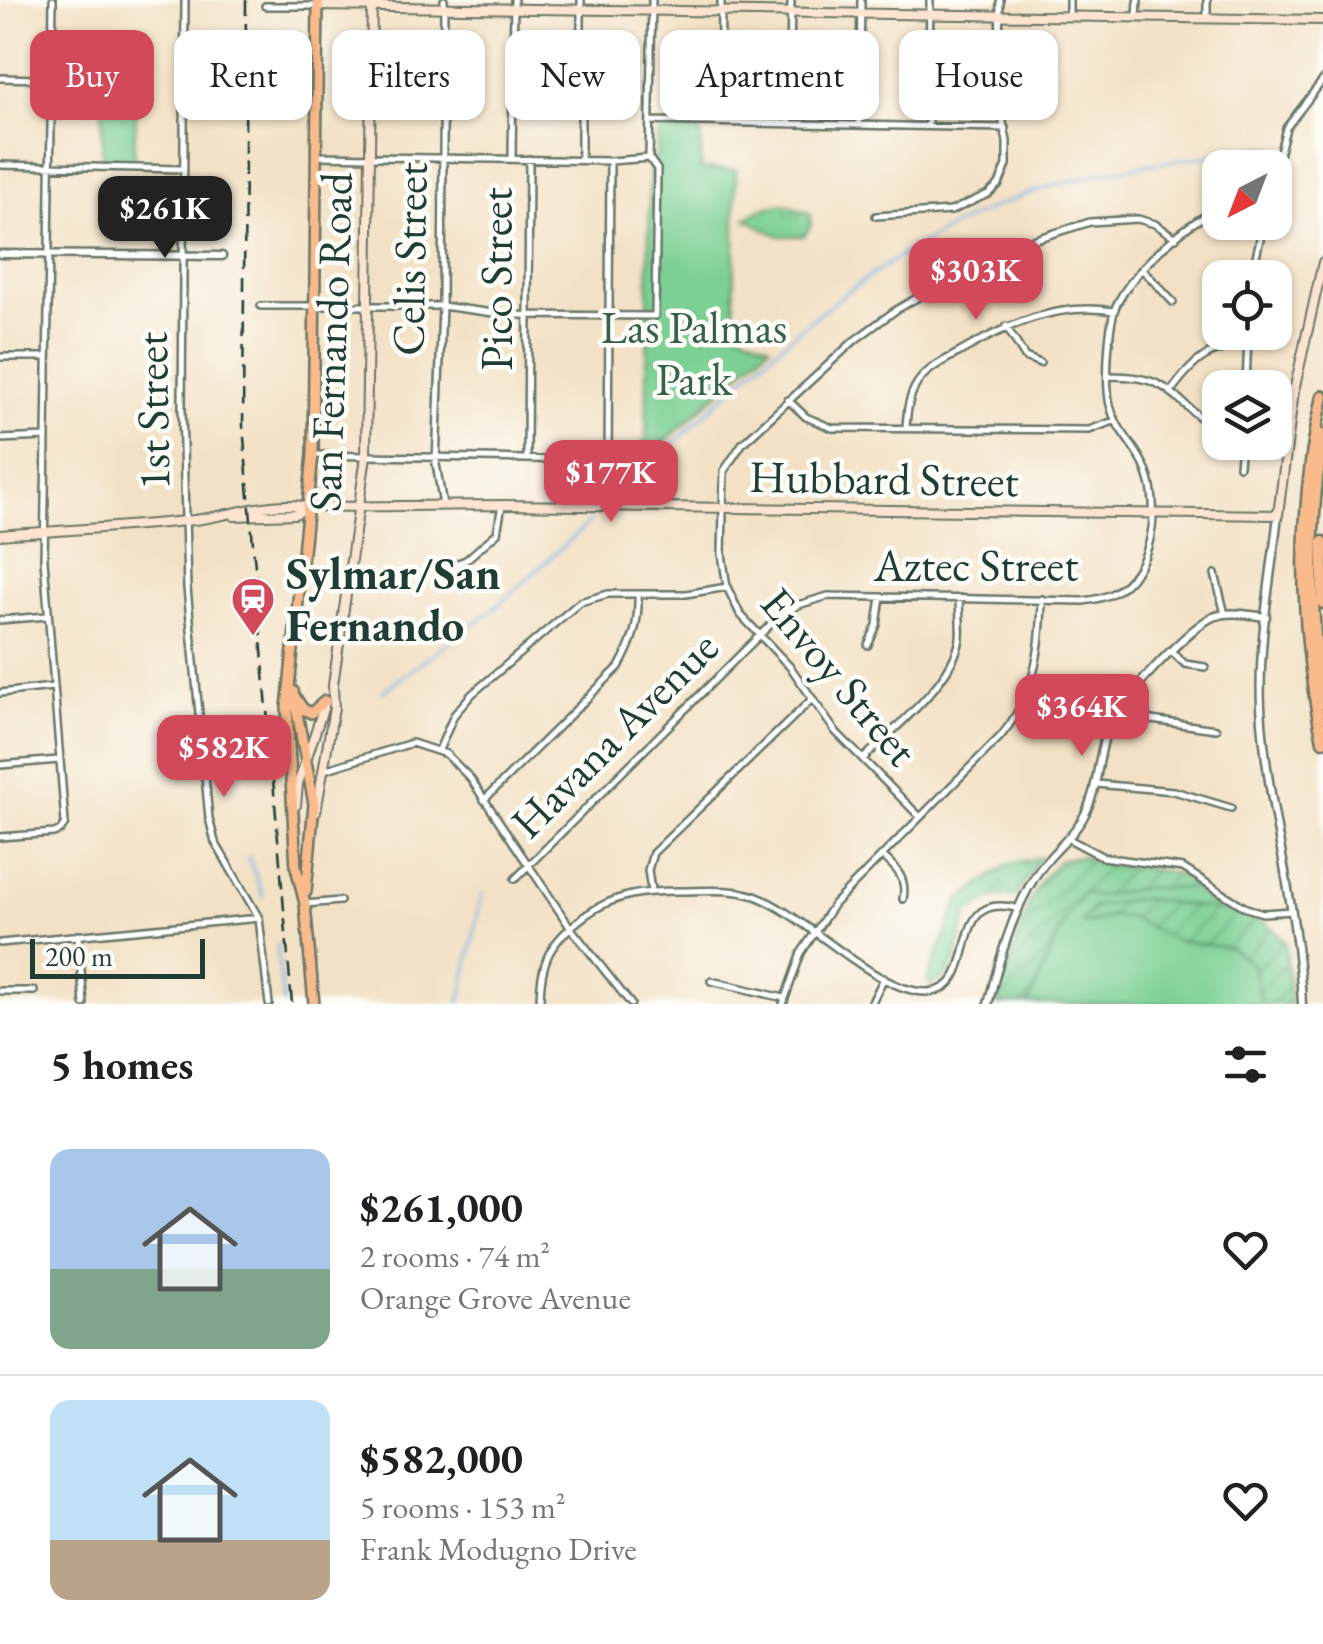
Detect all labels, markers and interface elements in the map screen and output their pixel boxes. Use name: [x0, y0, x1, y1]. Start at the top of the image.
chip: Buy: [30, 30, 154, 120]
chip: Rent: [174, 30, 312, 120]
chip: Filters: [332, 30, 485, 120]
chip: New: [505, 30, 640, 120]
chip: Apartment: [660, 30, 879, 120]
chip: House: [899, 30, 1058, 120]
north arrow: [1202, 150, 1292, 240]
map controls: [1202, 150, 1292, 460]
street label: Celis Street: [378, 162, 440, 356]
street label: San Fernando Road: [295, 171, 365, 513]
pin: $261K: [95, 176, 235, 261]
text: $261K: [120, 187, 210, 229]
street label: Pico Street: [467, 187, 525, 371]
pin: $303K: [906, 238, 1046, 323]
text: $303K: [931, 249, 1021, 291]
button: locate: [1202, 260, 1292, 350]
park label: Las Palmas Park: [601, 298, 787, 408]
street label: 1st Street: [122, 331, 182, 491]
button: layers: [1202, 370, 1292, 460]
pin: $177K: [541, 440, 681, 525]
street label: Hubbard Street: [749, 447, 1019, 509]
text: $177K: [566, 451, 656, 493]
street label: Aztec Street: [873, 536, 1078, 594]
place label: Sylmar/San Fernando: [286, 544, 501, 654]
street label: Envoy Street: [749, 575, 931, 777]
station icon: Sylmar/San Fernando: [230, 576, 276, 637]
street label: Havana Avenue: [498, 618, 730, 850]
pin: $364K: [1012, 674, 1152, 759]
text: $364K: [1037, 685, 1127, 727]
pin: $582K: [154, 715, 294, 800]
text: $582K: [179, 726, 269, 768]
scale bar: [30, 934, 205, 978]
text: 200 m: [45, 938, 113, 974]
text: 5 homes: [50, 1037, 193, 1092]
icon: filters: [1218, 1037, 1273, 1092]
text: $261,000: [360, 1180, 523, 1235]
icon: home: [130, 1189, 250, 1309]
icon: heart: [1218, 1222, 1273, 1277]
text: 2 rooms · 74 m²: [360, 1235, 550, 1277]
text: Orange Grove Avenue: [360, 1277, 631, 1319]
text: $582,000: [360, 1431, 523, 1486]
icon: home: [130, 1440, 250, 1560]
icon: heart: [1218, 1473, 1273, 1528]
text: 5 rooms · 153 m²: [360, 1486, 566, 1528]
text: Frank Modugno Drive: [360, 1528, 637, 1570]

